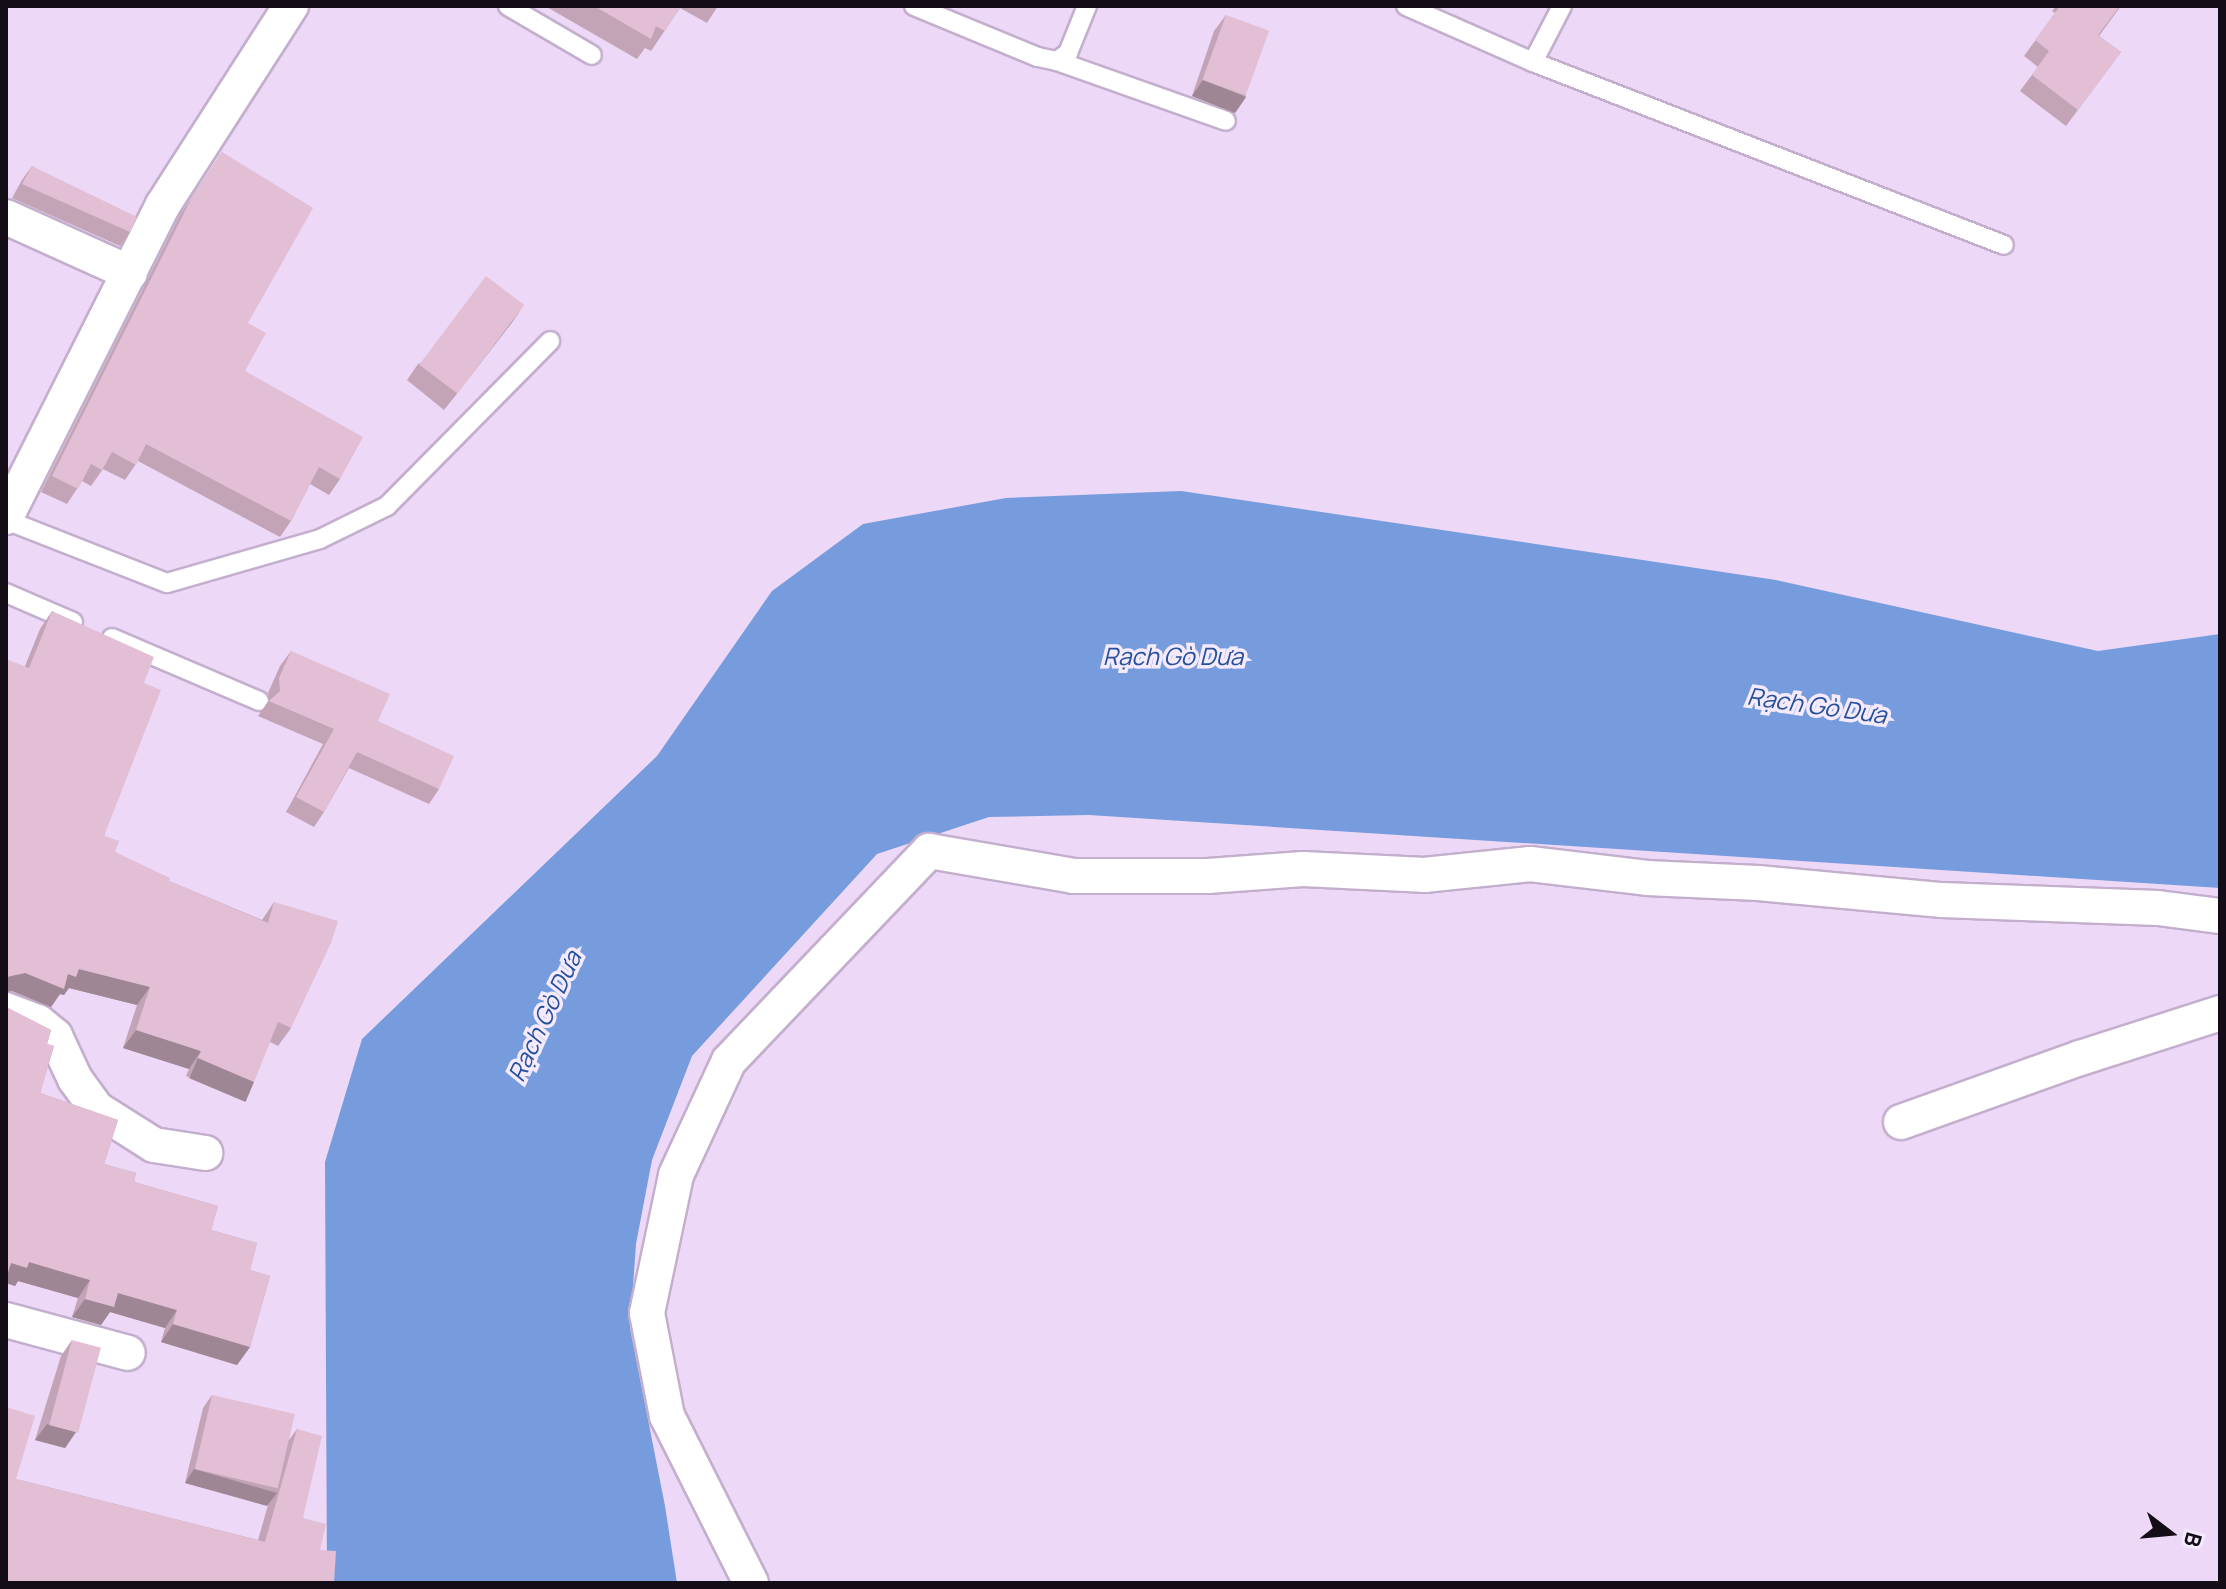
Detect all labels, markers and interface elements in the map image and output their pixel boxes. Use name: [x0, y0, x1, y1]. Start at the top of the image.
water label: Rạch Gò Dưa: [1103, 642, 1243, 670]
water label: Rạch Gò Dưa: [1745, 681, 1889, 729]
water label: Rạch Gò Dưa: [501, 946, 587, 1086]
north arrow: [2130, 1493, 2210, 1573]
text: B: [2177, 1529, 2209, 1550]

